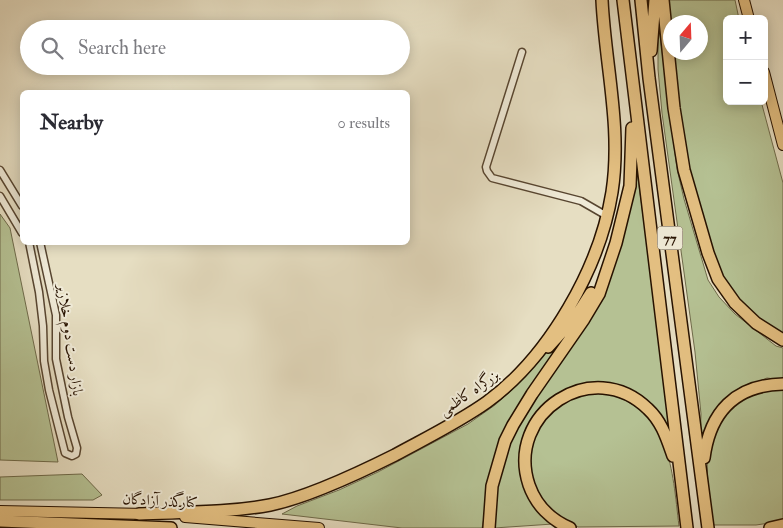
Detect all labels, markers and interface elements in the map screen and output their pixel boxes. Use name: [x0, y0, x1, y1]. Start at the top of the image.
north arrow: [663, 15, 708, 60]
map controls: [723, 15, 768, 105]
button: +: [723, 15, 768, 60]
search box: [20, 20, 410, 75]
icon: search: [38, 34, 66, 62]
text: Search here: [78, 36, 166, 60]
button: −: [723, 60, 768, 105]
text: Nearby: [40, 109, 103, 136]
text: 0 results: [337, 113, 390, 133]
road number: 77: [658, 227, 682, 250]
street label: بازار دست دوم خلازیر: [49, 281, 87, 398]
street label: بزرگراه کاظمی: [435, 364, 504, 421]
street label: کنارگذر آزادگان: [122, 488, 198, 512]

